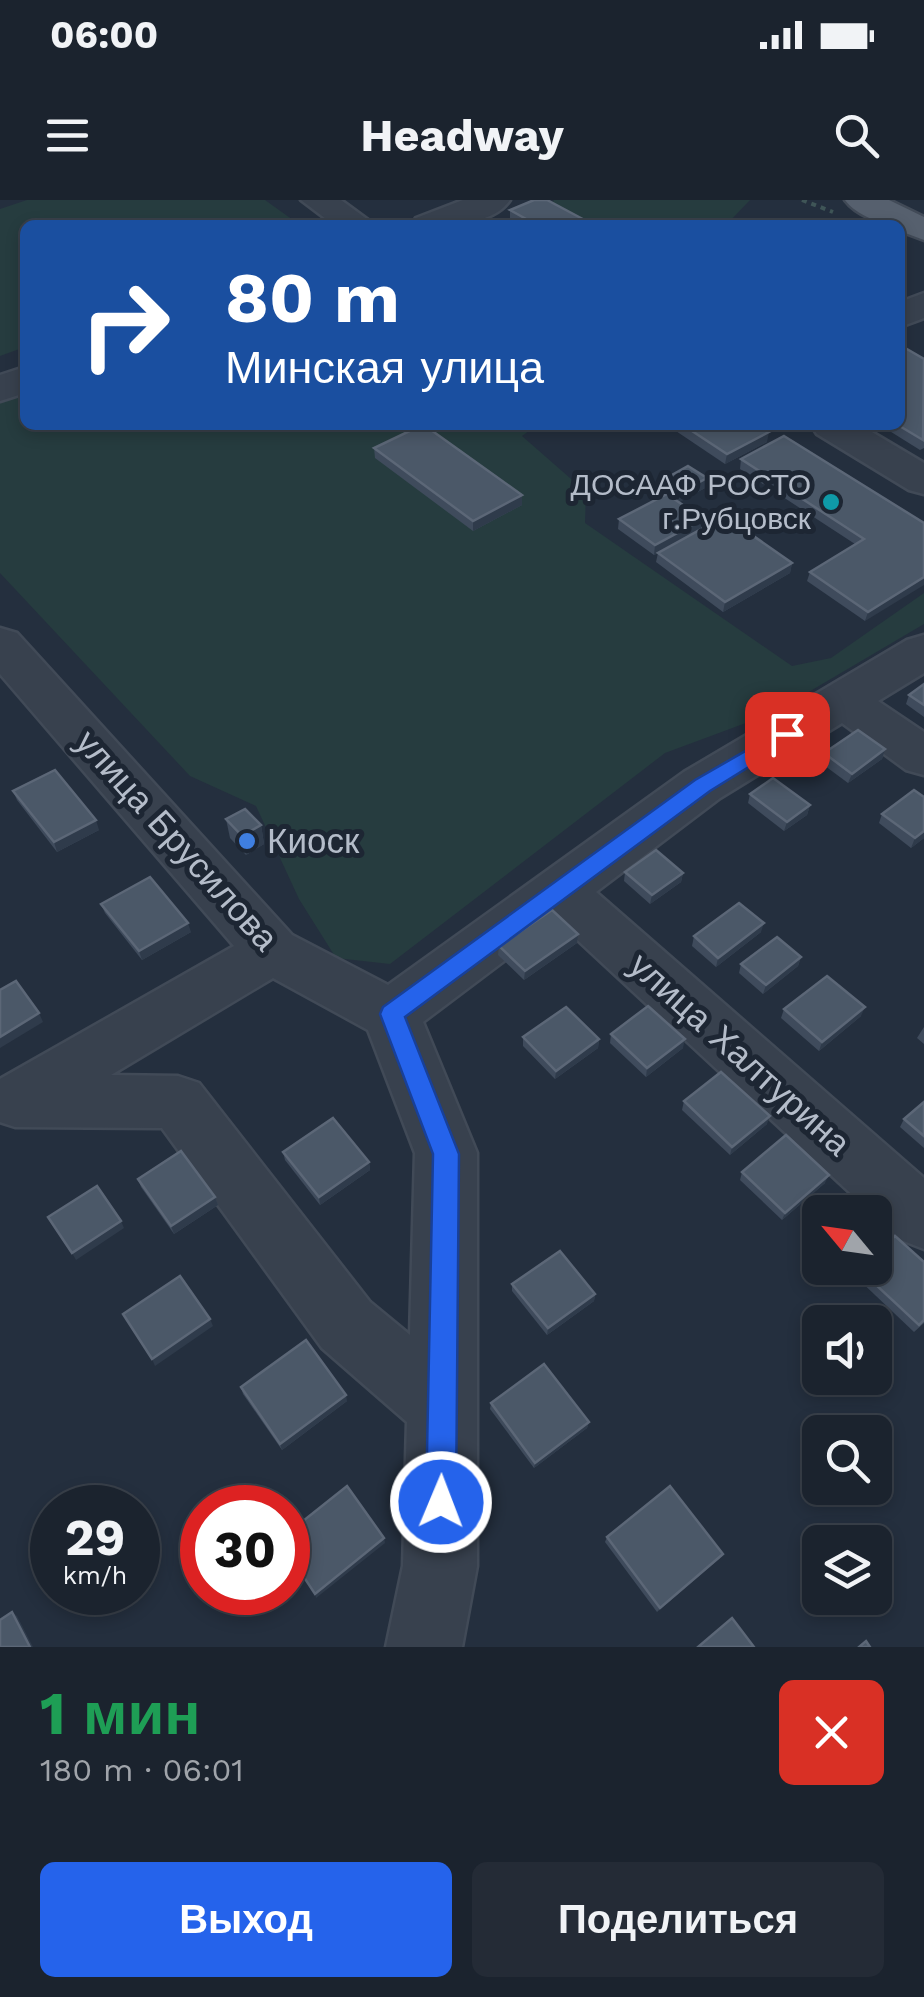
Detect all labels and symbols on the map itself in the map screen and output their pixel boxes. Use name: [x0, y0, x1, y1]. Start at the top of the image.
place label: ДОСААФ РОСТО г.Рубцовск: [571, 467, 812, 536]
marker: ДОСААФ РОСТО г.Рубцовск: [820, 491, 842, 513]
pin: [745, 692, 830, 777]
street label: улица Брусилова: [67, 721, 287, 959]
place label: Киоск: [267, 820, 360, 862]
marker: Киоск: [236, 830, 258, 852]
street label: улица Халтурина: [621, 944, 859, 1165]
north arrow: [802, 1195, 892, 1285]
position arrow: [389, 1450, 493, 1554]
speed limit sign: 30: [180, 1485, 310, 1615]

